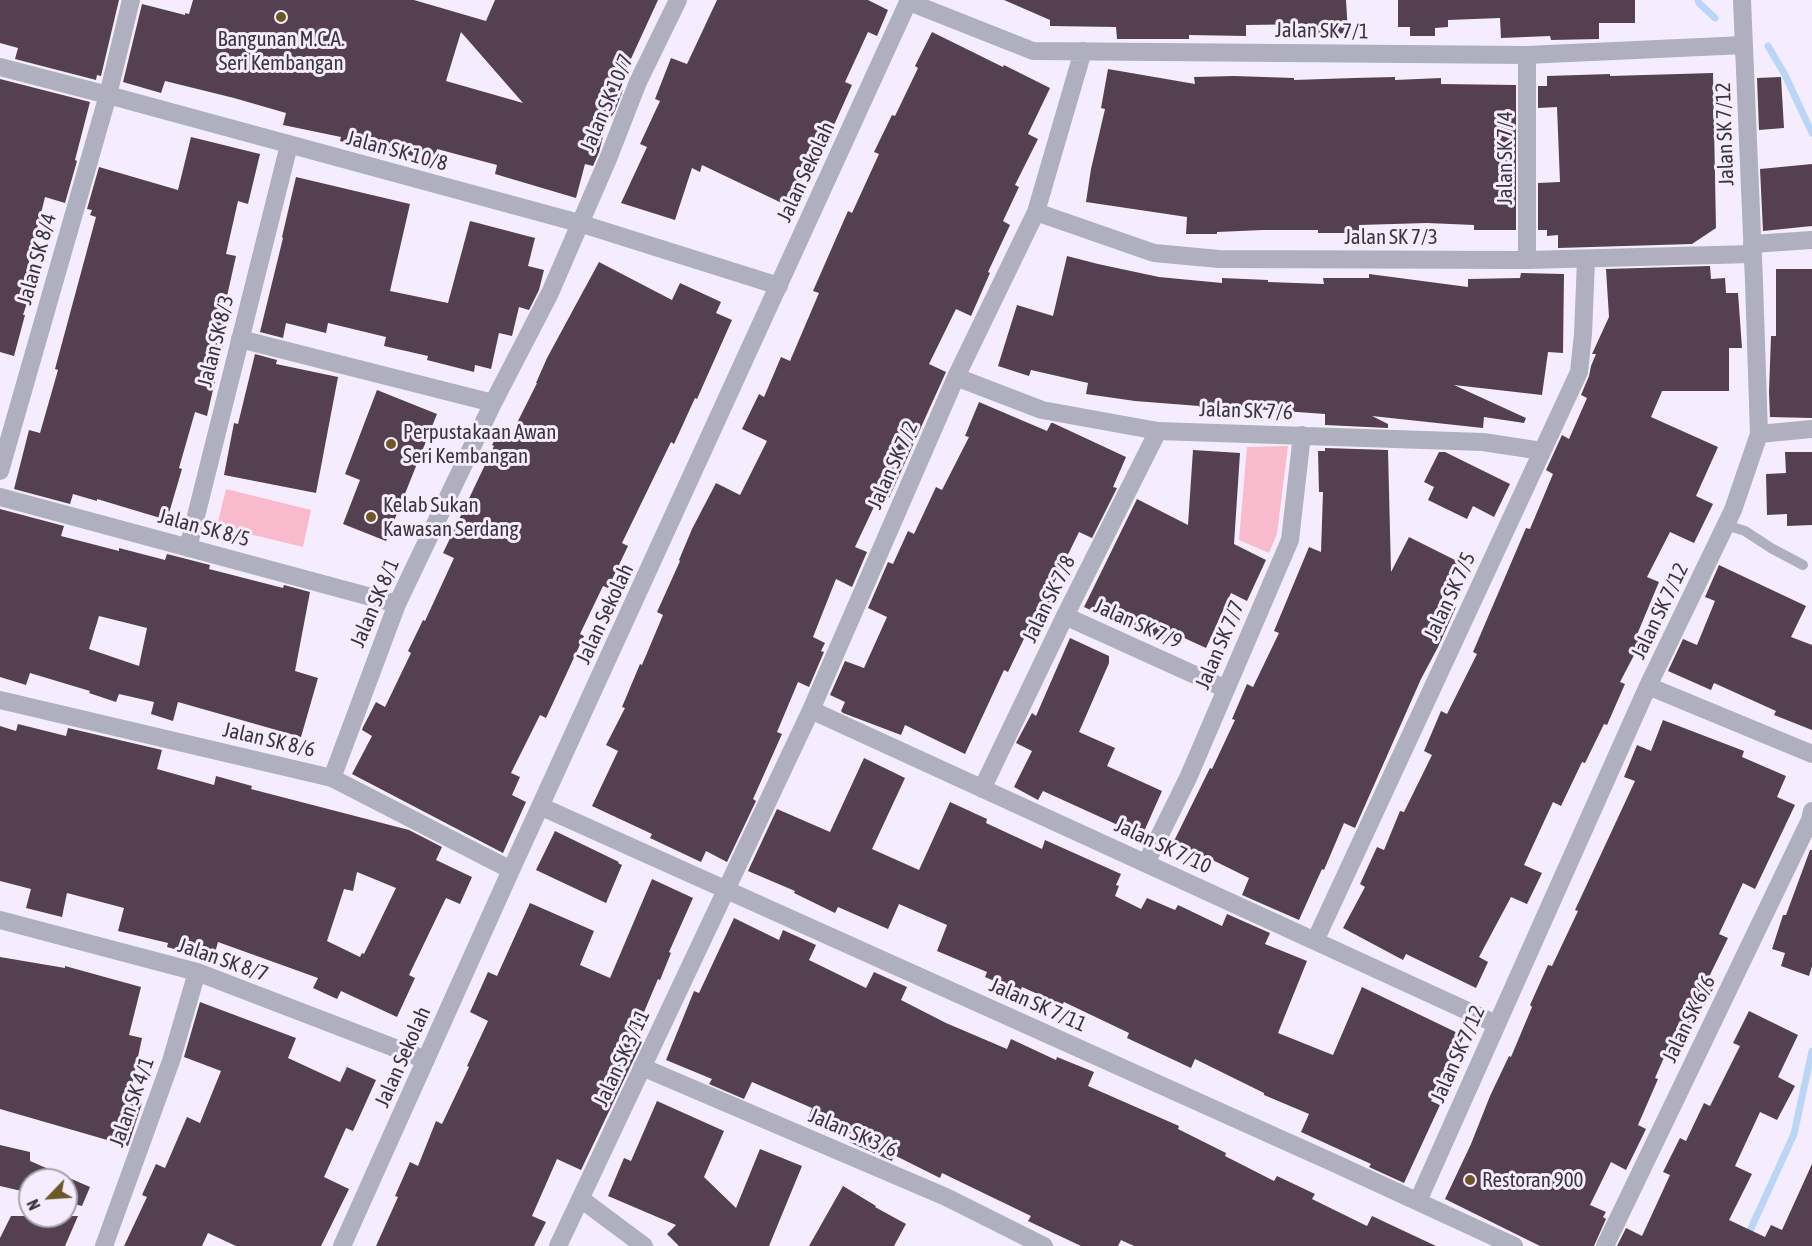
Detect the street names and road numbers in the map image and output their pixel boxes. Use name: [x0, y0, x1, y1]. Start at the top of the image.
street label: Jalan SK 7/1: [1275, 18, 1369, 44]
street label: Jalan SK 10/7: [575, 50, 639, 156]
street label: Jalan SK 7/12: [1711, 82, 1739, 186]
street label: Jalan SK 7/4: [1492, 111, 1518, 205]
street label: Jalan Sekolah: [772, 118, 840, 226]
street label: Jalan SK 10/8: [344, 125, 450, 177]
street label: Jalan SK 8/4: [12, 210, 62, 308]
street label: Jalan SK 7/3: [1344, 224, 1438, 250]
street label: Jalan SK 8/3: [192, 292, 240, 390]
street label: Jalan SK 7/6: [1199, 397, 1293, 425]
street label: Jalan SK 7/2: [862, 417, 924, 513]
street label: Jalan SK 8/5: [155, 504, 253, 552]
street label: Jalan SK 7/5: [1419, 548, 1481, 644]
street label: Jalan SK 7/8: [1017, 551, 1081, 647]
street label: Jalan SK 8/1: [345, 555, 405, 651]
street label: Jalan SK 7/12: [1626, 559, 1694, 663]
street label: Jalan Sekolah: [571, 560, 639, 668]
street label: Jalan SK 7/9: [1090, 593, 1186, 655]
street label: Jalan SK 7/7: [1190, 597, 1250, 693]
street label: Jalan SK 8/6: [221, 717, 317, 763]
street label: Jalan SK 7/10: [1111, 813, 1215, 879]
street label: Jalan SK 8/7: [175, 933, 271, 987]
street label: Jalan SK 6/6: [1657, 971, 1721, 1067]
street label: Jalan SK 7/11: [986, 972, 1090, 1038]
street label: Jalan SK 7/12: [1425, 1002, 1491, 1106]
street label: Jalan Sekolah: [370, 1003, 436, 1111]
street label: Jalan SK 3/11: [589, 1006, 655, 1110]
street label: Jalan SK 4/1: [104, 1054, 160, 1150]
street label: Jalan SK 3/6: [805, 1103, 901, 1163]

